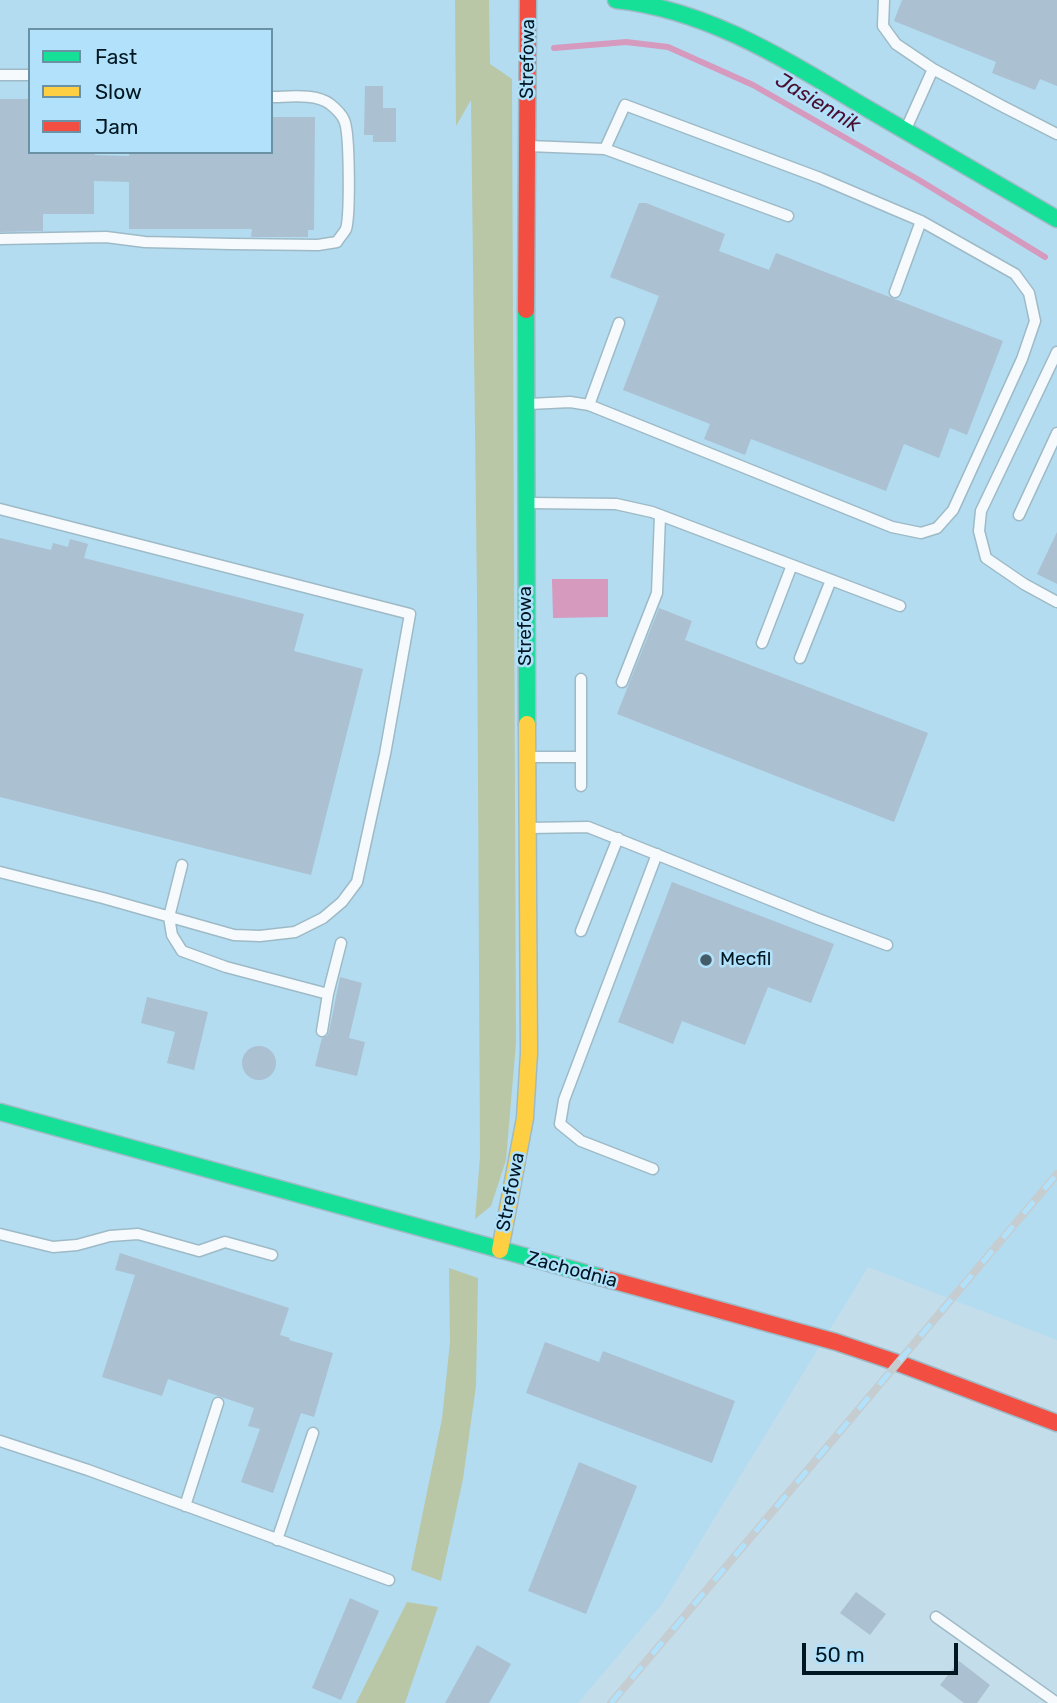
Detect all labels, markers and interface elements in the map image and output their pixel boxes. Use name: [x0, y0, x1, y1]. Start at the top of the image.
street label: Strefowa: [516, 19, 540, 99]
legend: [28, 28, 273, 154]
text: Fast: [95, 44, 137, 69]
water label: Jasiennik: [771, 68, 865, 138]
text: Slow: [95, 79, 142, 104]
text: Jam: [95, 114, 139, 139]
street label: Strefowa: [515, 586, 537, 666]
place label: Mecfil: [720, 949, 771, 971]
marker: Mecfil: [698, 952, 714, 968]
street label: Strefowa: [492, 1151, 530, 1233]
street label: Zachodnia: [524, 1247, 620, 1293]
scale bar: [805, 1630, 961, 1674]
text: 50 m: [815, 1642, 865, 1667]

